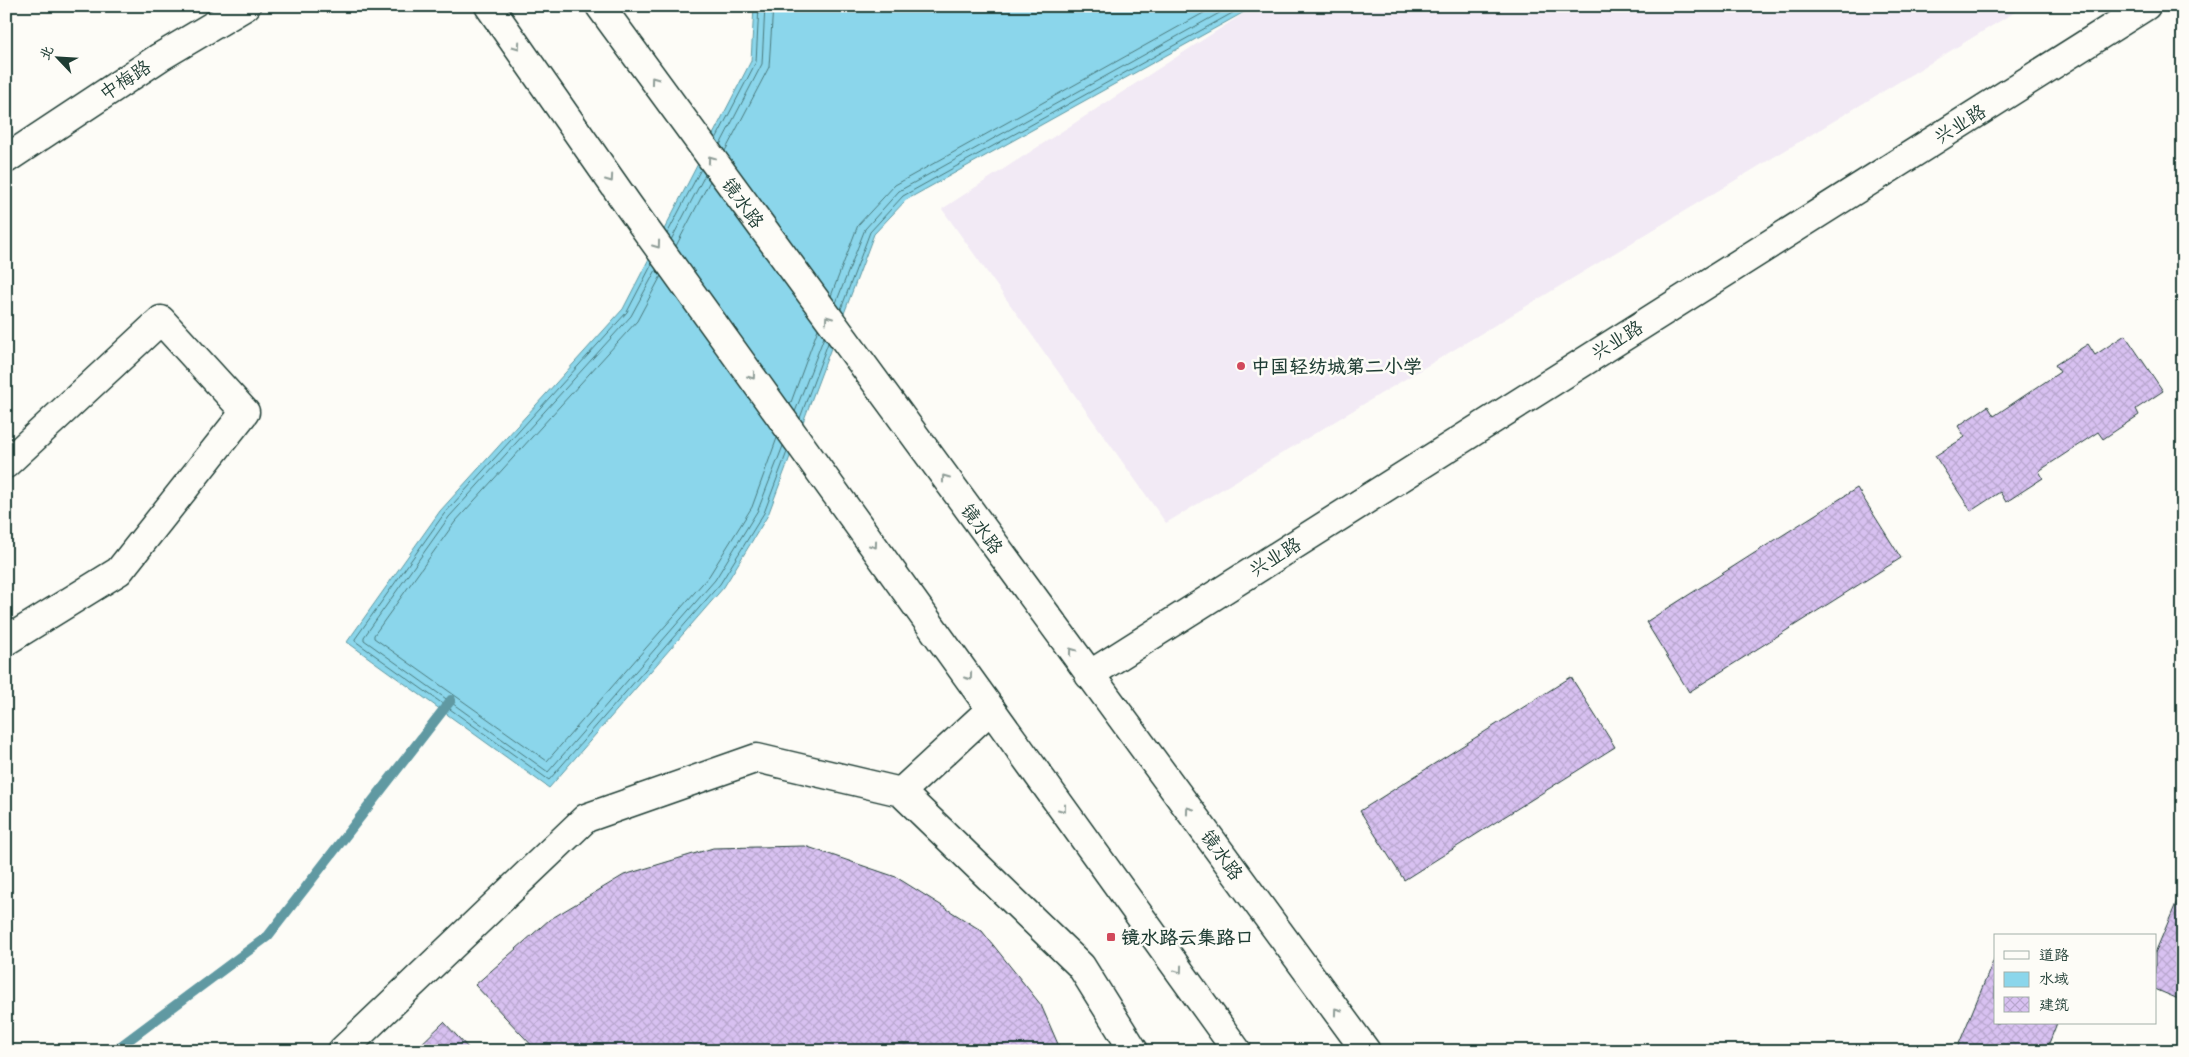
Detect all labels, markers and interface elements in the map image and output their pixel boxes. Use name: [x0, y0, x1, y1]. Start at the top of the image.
north arrow: [32, 32, 82, 82]
one-way arrow: [511, 40, 520, 50]
text: 北: [36, 43, 57, 63]
street label: 中梅路: [95, 55, 155, 105]
one-way arrow: [651, 76, 660, 86]
street label: 兴业路: [1930, 99, 1990, 149]
one-way arrow: [708, 155, 717, 165]
one-way arrow: [604, 173, 613, 183]
street label: 镜水路: [717, 173, 769, 233]
one-way arrow: [651, 239, 660, 248]
one-way arrow: [825, 315, 834, 324]
street label: 兴业路: [1587, 315, 1647, 365]
place label: 中国轻纺城第二小学: [1251, 355, 1422, 378]
marker: 中国轻纺城第二小学: [1235, 360, 1247, 372]
one-way arrow: [746, 370, 755, 380]
one-way arrow: [942, 474, 951, 484]
street label: 镜水路: [956, 499, 1008, 559]
street label: 兴业路: [1245, 532, 1305, 582]
one-way arrow: [868, 539, 877, 549]
one-way arrow: [1069, 647, 1078, 657]
one-way arrow: [963, 671, 971, 680]
one-way arrow: [1058, 803, 1066, 812]
one-way arrow: [1186, 806, 1195, 816]
street label: 镜水路: [1196, 825, 1248, 885]
place label: 镜水路云集路口: [1121, 926, 1254, 949]
marker: 镜水路云集路口: [1105, 931, 1117, 943]
legend: [1994, 934, 2156, 1024]
text: 道路: [2039, 946, 2069, 964]
one-way arrow: [1173, 964, 1182, 974]
text: 水域: [2039, 970, 2069, 988]
text: 建筑: [2039, 996, 2069, 1014]
one-way arrow: [1334, 1008, 1343, 1017]

